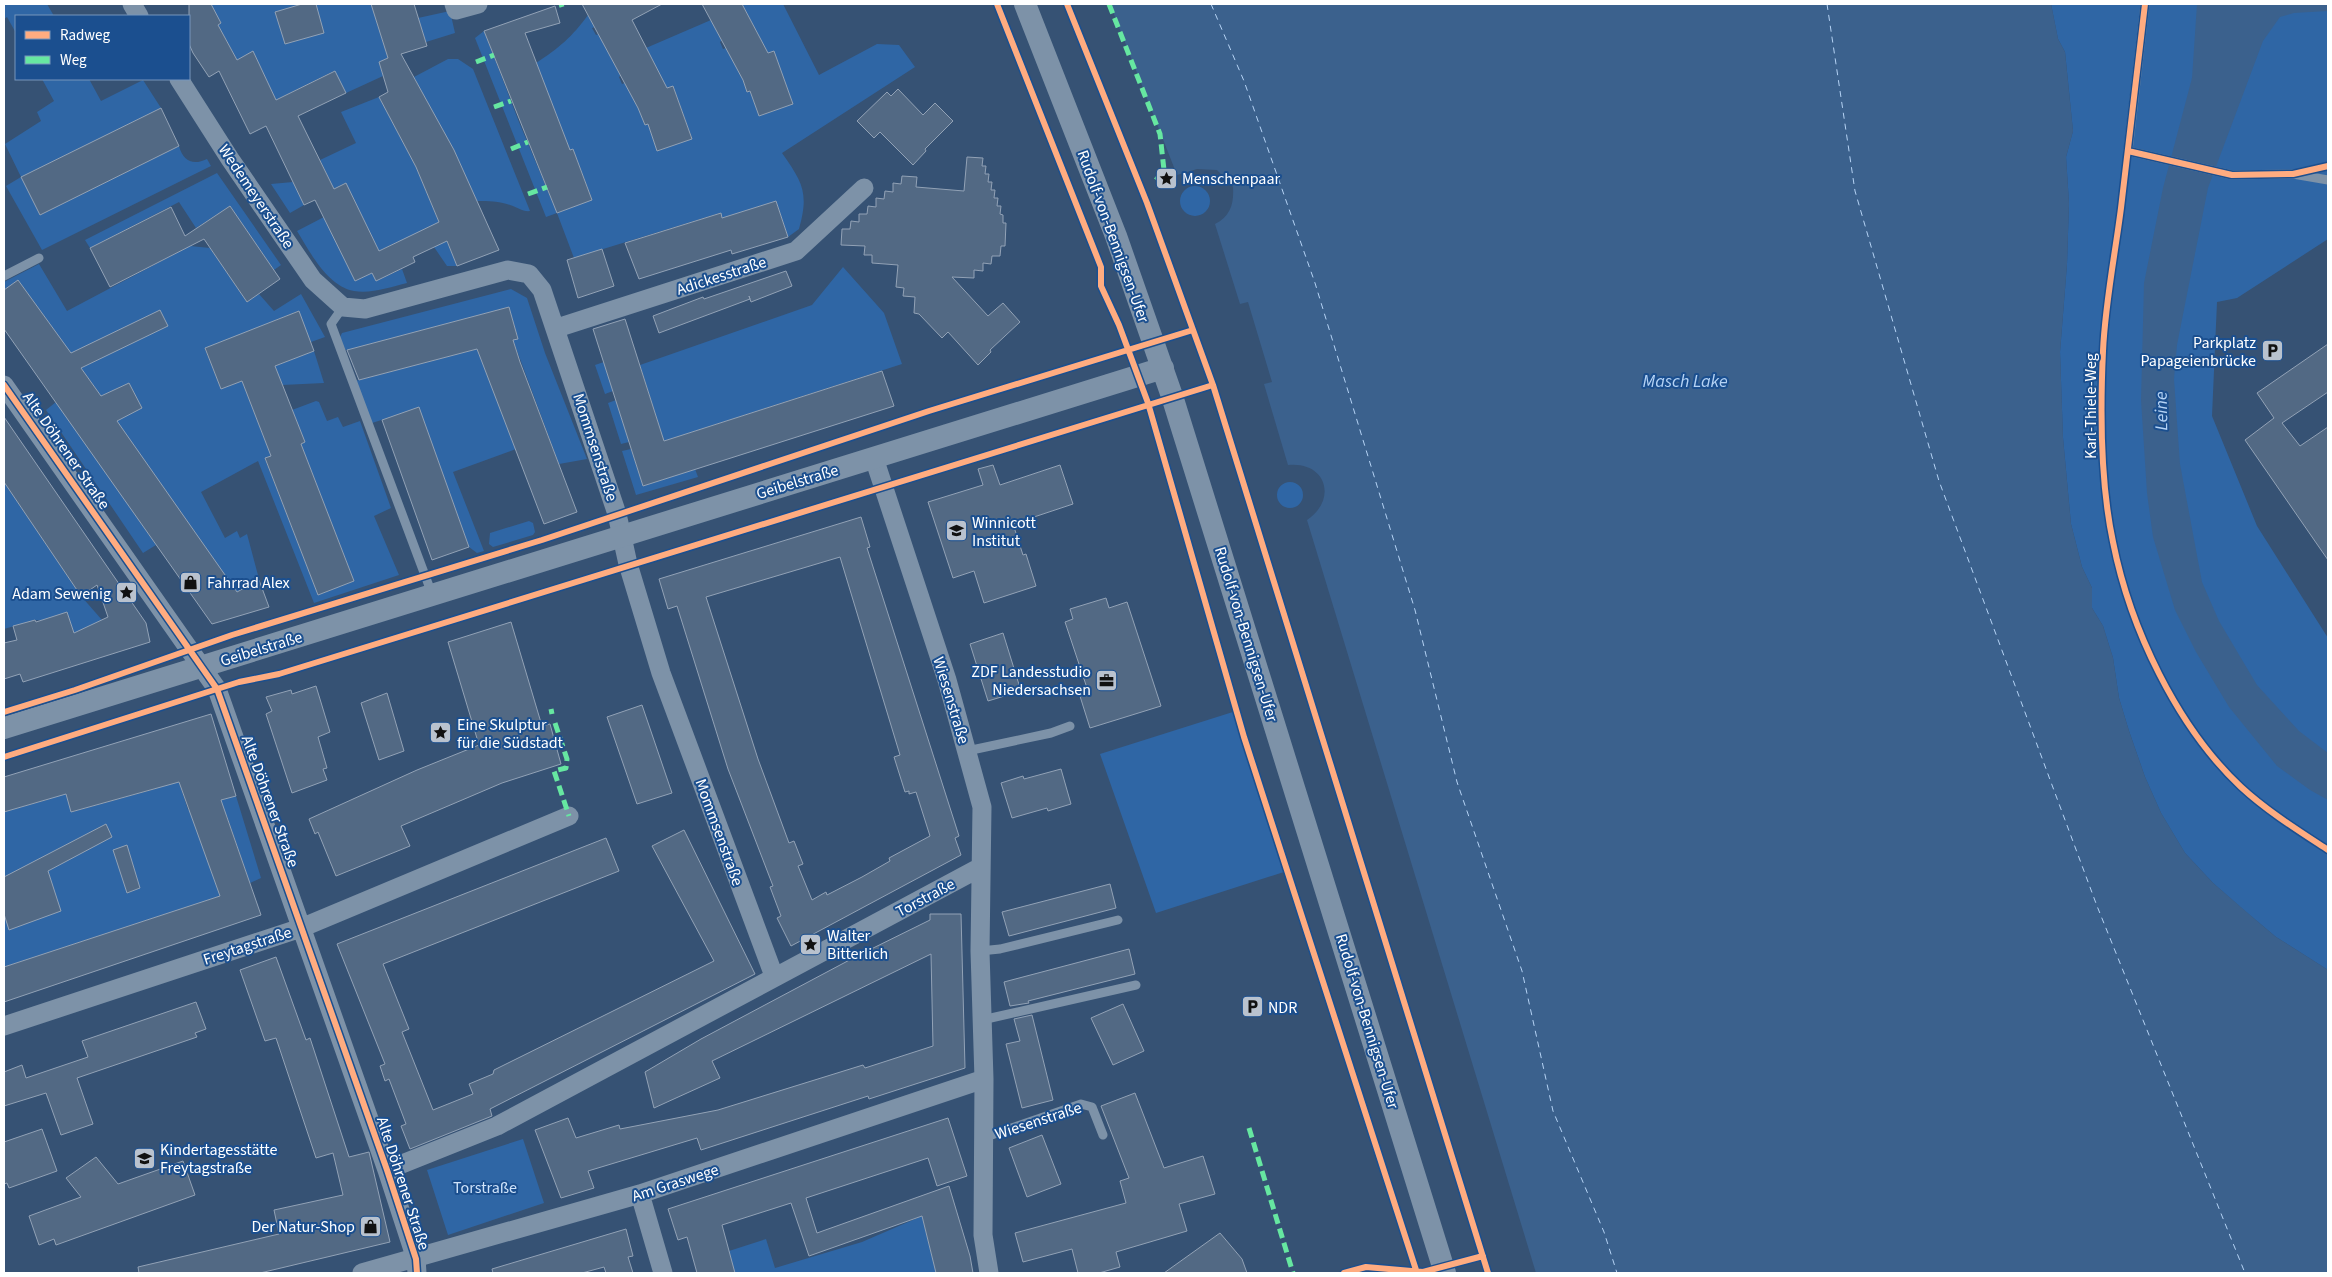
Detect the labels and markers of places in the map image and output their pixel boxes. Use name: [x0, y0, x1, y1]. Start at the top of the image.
place icon: Menschenpaar: [1154, 166, 1178, 190]
place label: Menschenpaar: [1182, 168, 1280, 190]
place label: Parkplatz Papageienbrücke: [2140, 332, 2256, 372]
parking icon: Parkplatz Papageienbrücke: [2260, 339, 2284, 363]
place label: Winnicott Institut: [972, 512, 1036, 552]
school or university icon: Winnicott Institut: [944, 519, 968, 543]
shop icon: Fahrrad Alex: [179, 570, 203, 594]
place label: Fahrrad Alex: [207, 572, 290, 594]
place icon: Adam Sewenig: [115, 581, 139, 605]
place label: Adam Sewenig: [12, 583, 111, 605]
place label: ZDF Landesstudio Niedersachsen: [971, 661, 1091, 701]
office icon: ZDF Landesstudio Niedersachsen: [1095, 668, 1119, 692]
place label: Eine Skulptur für die Südstadt: [457, 714, 564, 754]
place icon: Eine Skulptur für die Südstadt: [429, 721, 453, 745]
place label: Walter Bitterlich: [827, 925, 888, 965]
place icon: Walter Bitterlich: [799, 932, 823, 956]
parking icon: NDR: [1240, 995, 1264, 1019]
place label: NDR: [1268, 997, 1297, 1019]
place label: Kindertagesstätte Freytagstraße: [160, 1139, 278, 1179]
school or university icon: Kindertagesstätte Freytagstraße: [132, 1146, 156, 1170]
shop icon: Der Natur-Shop: [359, 1214, 383, 1238]
place label: Der Natur-Shop: [251, 1216, 355, 1238]

